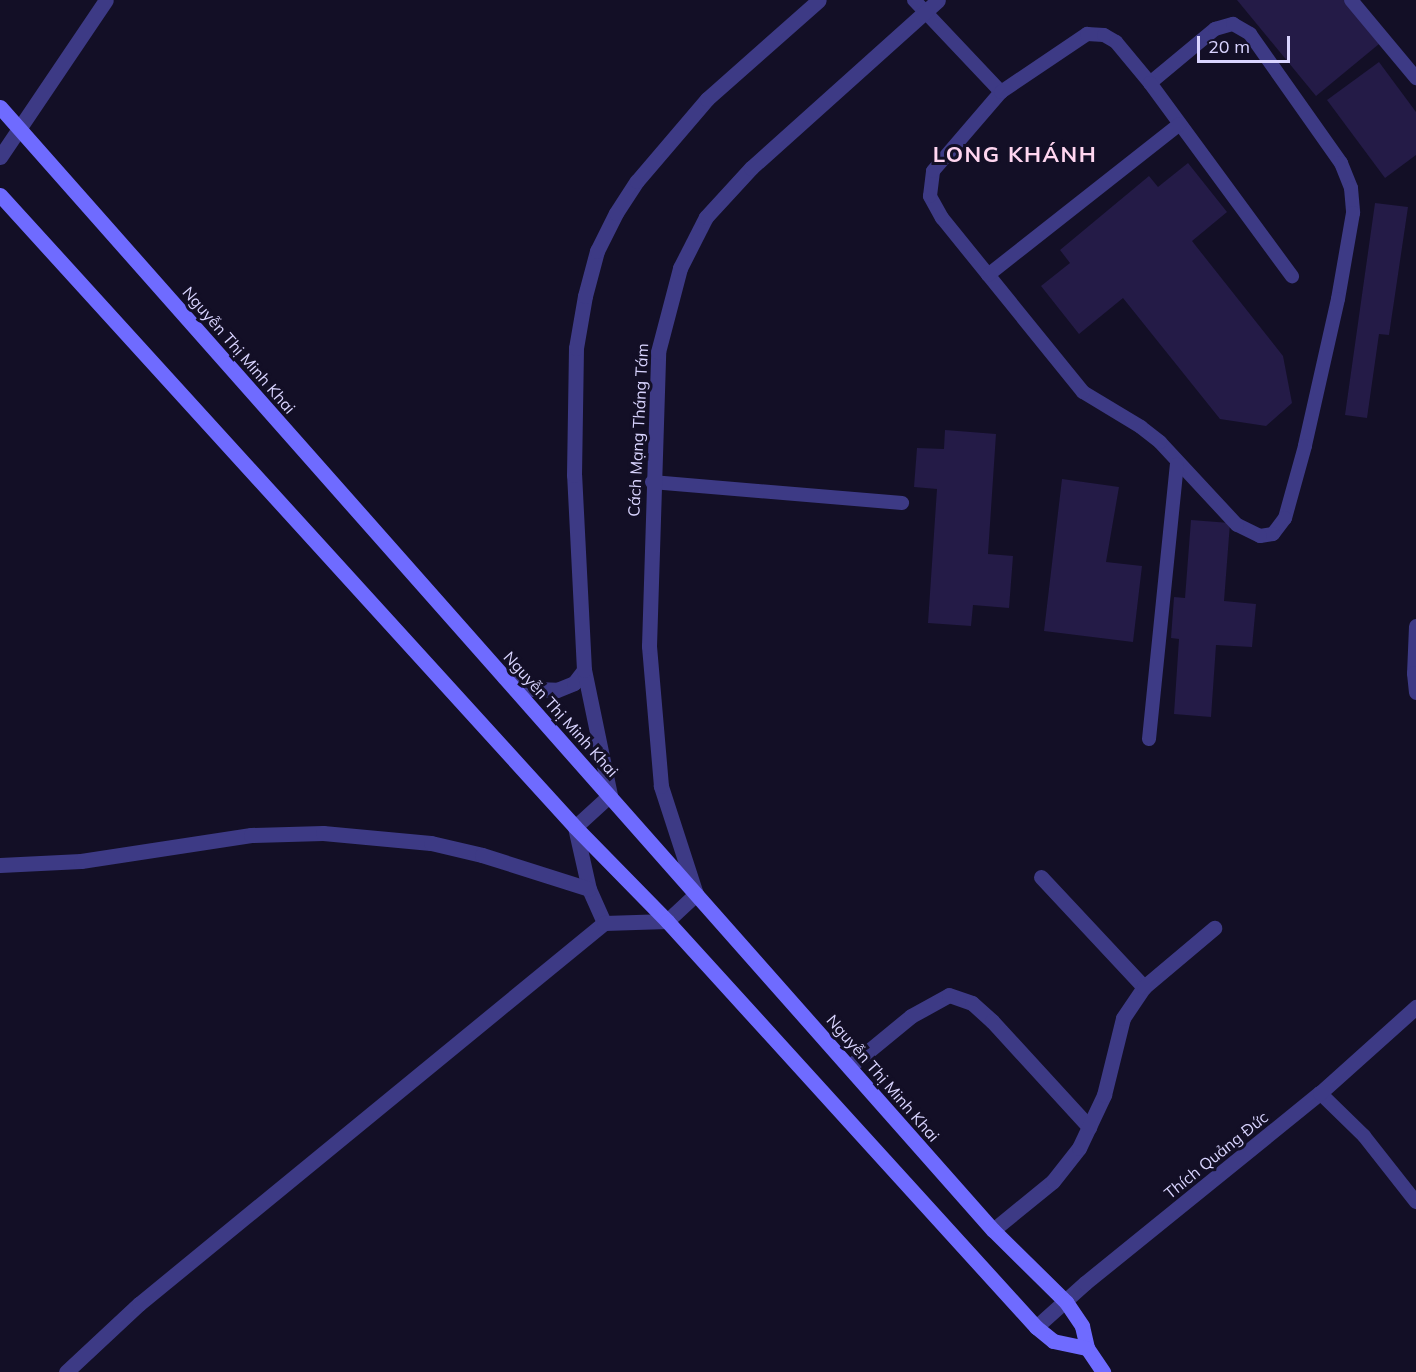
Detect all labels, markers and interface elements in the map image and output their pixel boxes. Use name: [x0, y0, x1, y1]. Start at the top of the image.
scale bar: [1200, 24, 1293, 62]
text: 20 m: [1208, 35, 1250, 58]
district label: LONG KHÁNH: [933, 142, 1097, 168]
street label: Nguyễn Thị Minh Khai: [179, 283, 299, 417]
street label: Cách Mạng Tháng Tám: [624, 343, 652, 517]
street label: Nguyễn Thị Minh Khai: [500, 647, 622, 781]
street label: Nguyễn Thị Minh Khai: [823, 1011, 943, 1145]
street label: Thích Quảng Đức: [1160, 1107, 1272, 1203]

